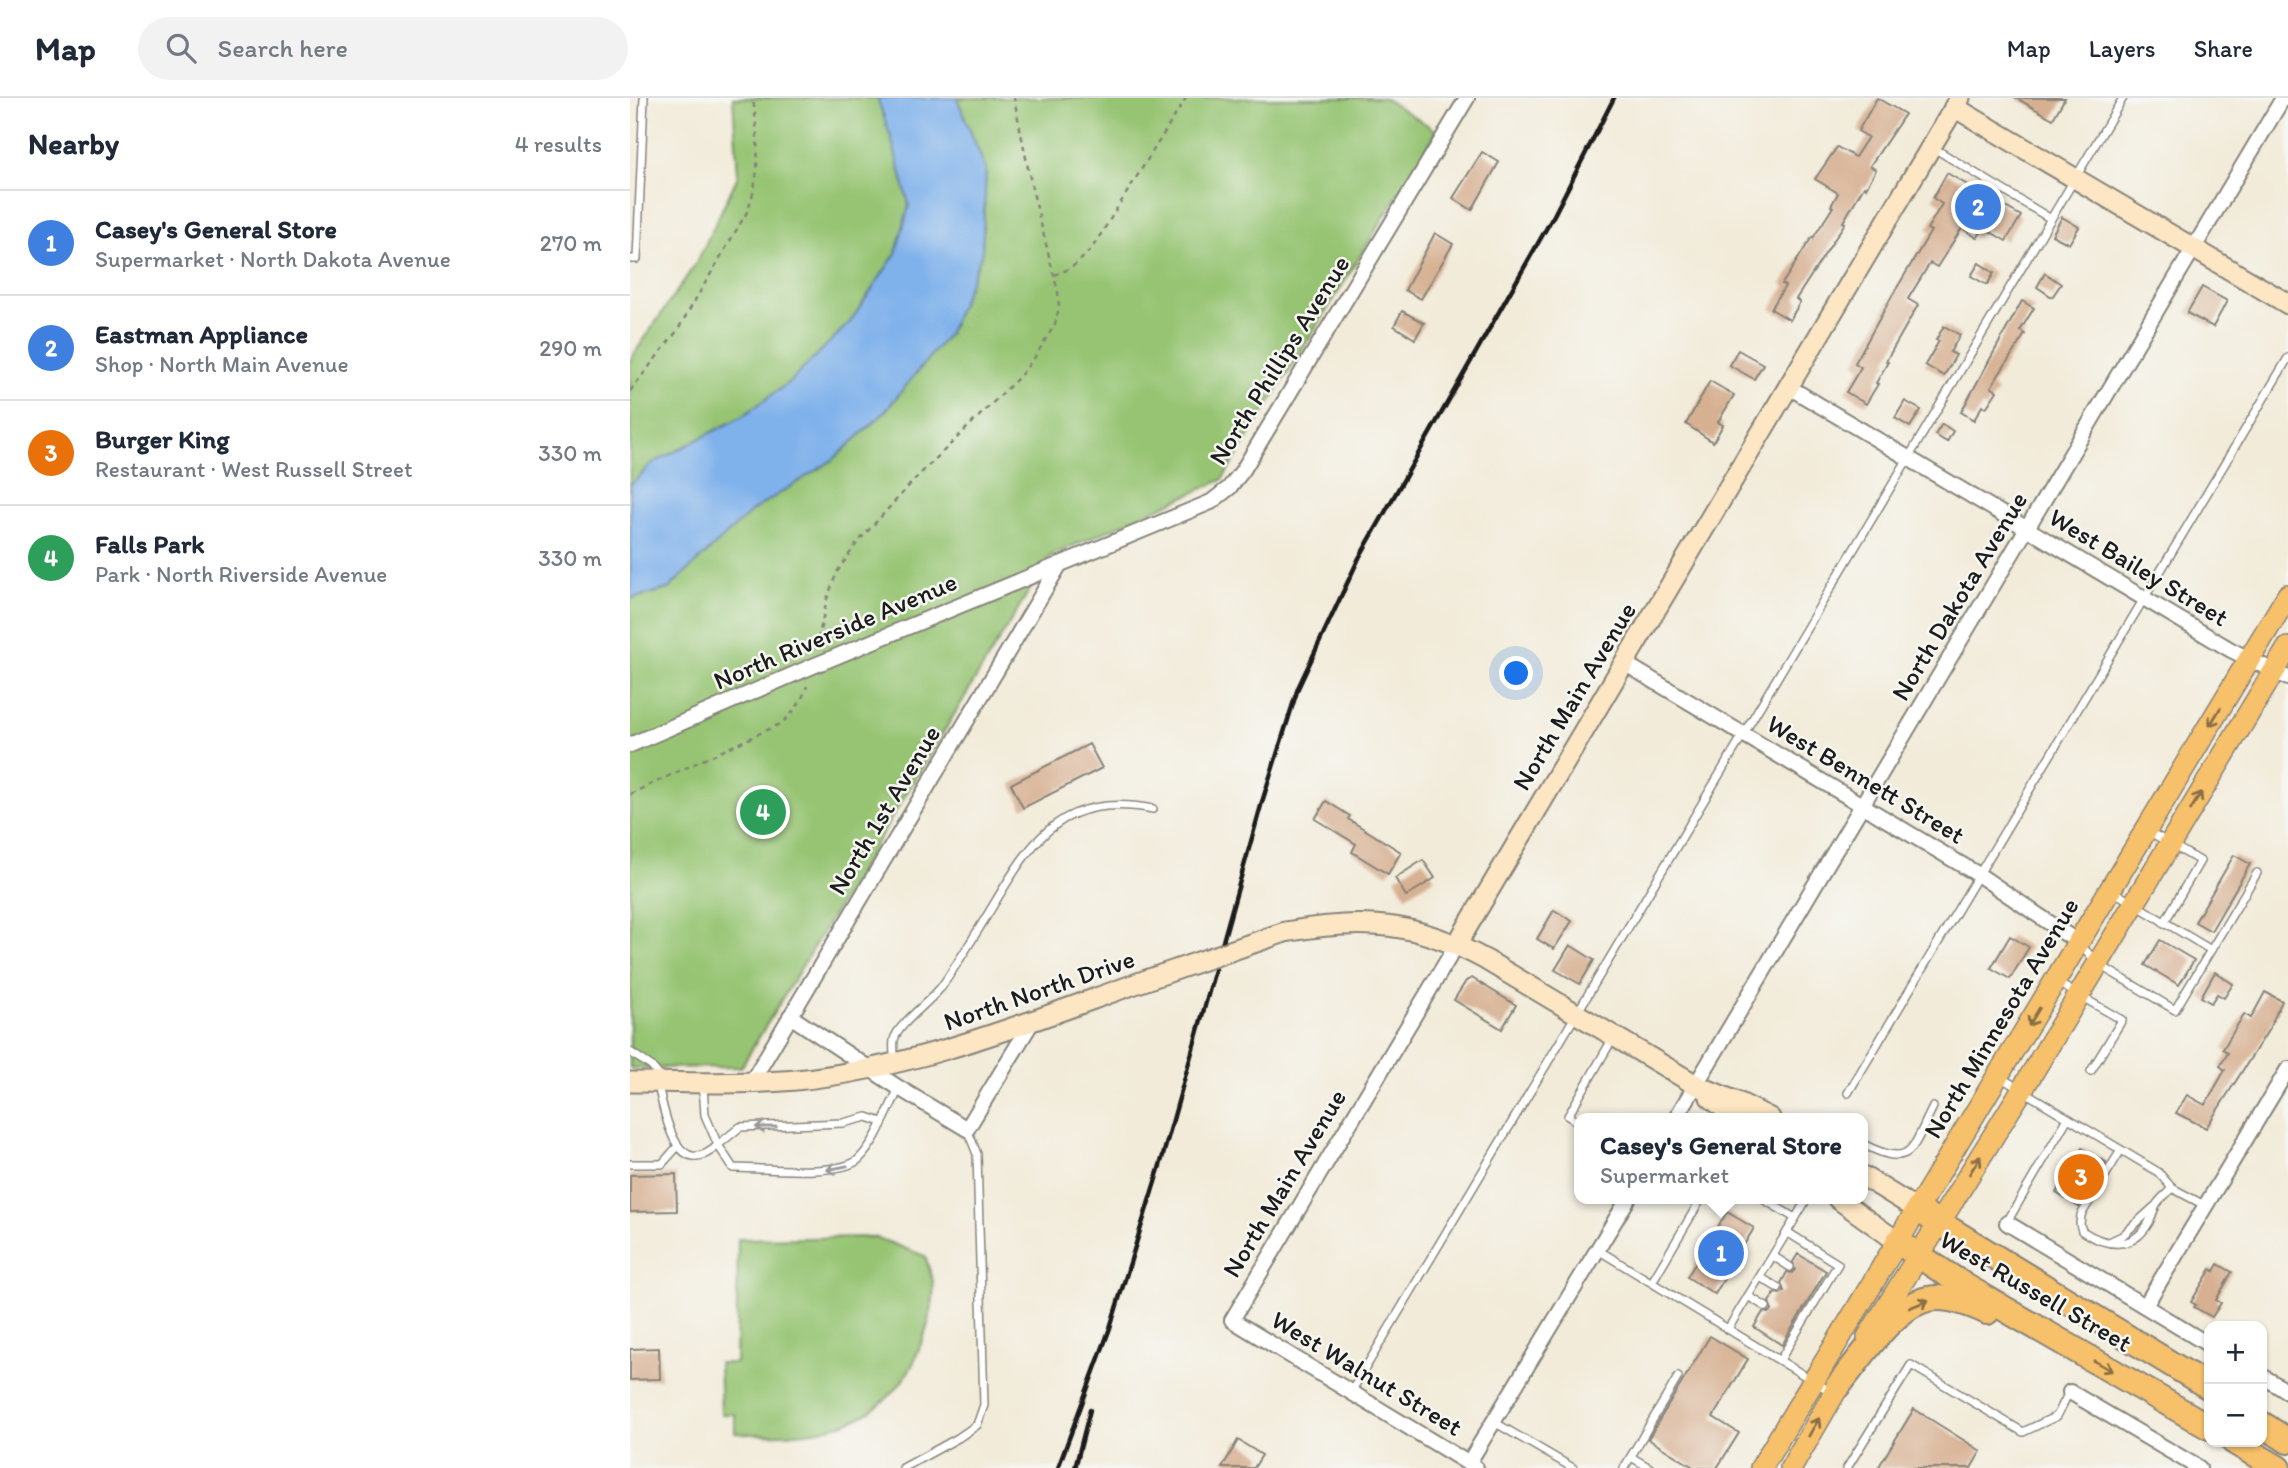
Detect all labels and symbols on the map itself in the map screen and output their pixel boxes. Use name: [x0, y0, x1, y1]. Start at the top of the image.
pin: 2: [1955, 181, 2001, 233]
street label: North Phillips Avenue: [1202, 249, 1356, 471]
street label: North Dakota Avenue: [1884, 486, 2034, 706]
street label: West Bailey Street: [2043, 501, 2235, 633]
street label: North Riverside Avenue: [708, 565, 962, 697]
street label: North Main Avenue: [1505, 596, 1643, 796]
your location: [1499, 656, 1533, 690]
street label: West Bennett Street: [1761, 707, 1971, 851]
one-way arrow: [2208, 707, 2222, 727]
street label: North 1st Avenue: [821, 719, 947, 901]
pin: 4: [740, 786, 786, 838]
one-way arrow: [2189, 791, 2203, 811]
street label: North Minnesota Avenue: [1916, 892, 2086, 1144]
street label: North North Drive: [939, 942, 1139, 1038]
one-way arrow: [2027, 1006, 2041, 1026]
street label: North Main Avenue: [1215, 1083, 1353, 1283]
one-way arrow: [755, 1120, 778, 1133]
pin: 3: [2058, 1151, 2104, 1203]
one-way arrow: [1969, 1156, 1983, 1176]
one-way arrow: [826, 1162, 849, 1175]
street label: West Russell Street: [1934, 1223, 2138, 1359]
pin: 1: [1698, 1227, 1744, 1279]
one-way arrow: [1908, 1296, 1930, 1309]
street label: West Walnut Street: [1266, 1303, 1469, 1443]
one-way arrow: [2093, 1359, 2113, 1373]
one-way arrow: [1807, 1417, 1821, 1437]

